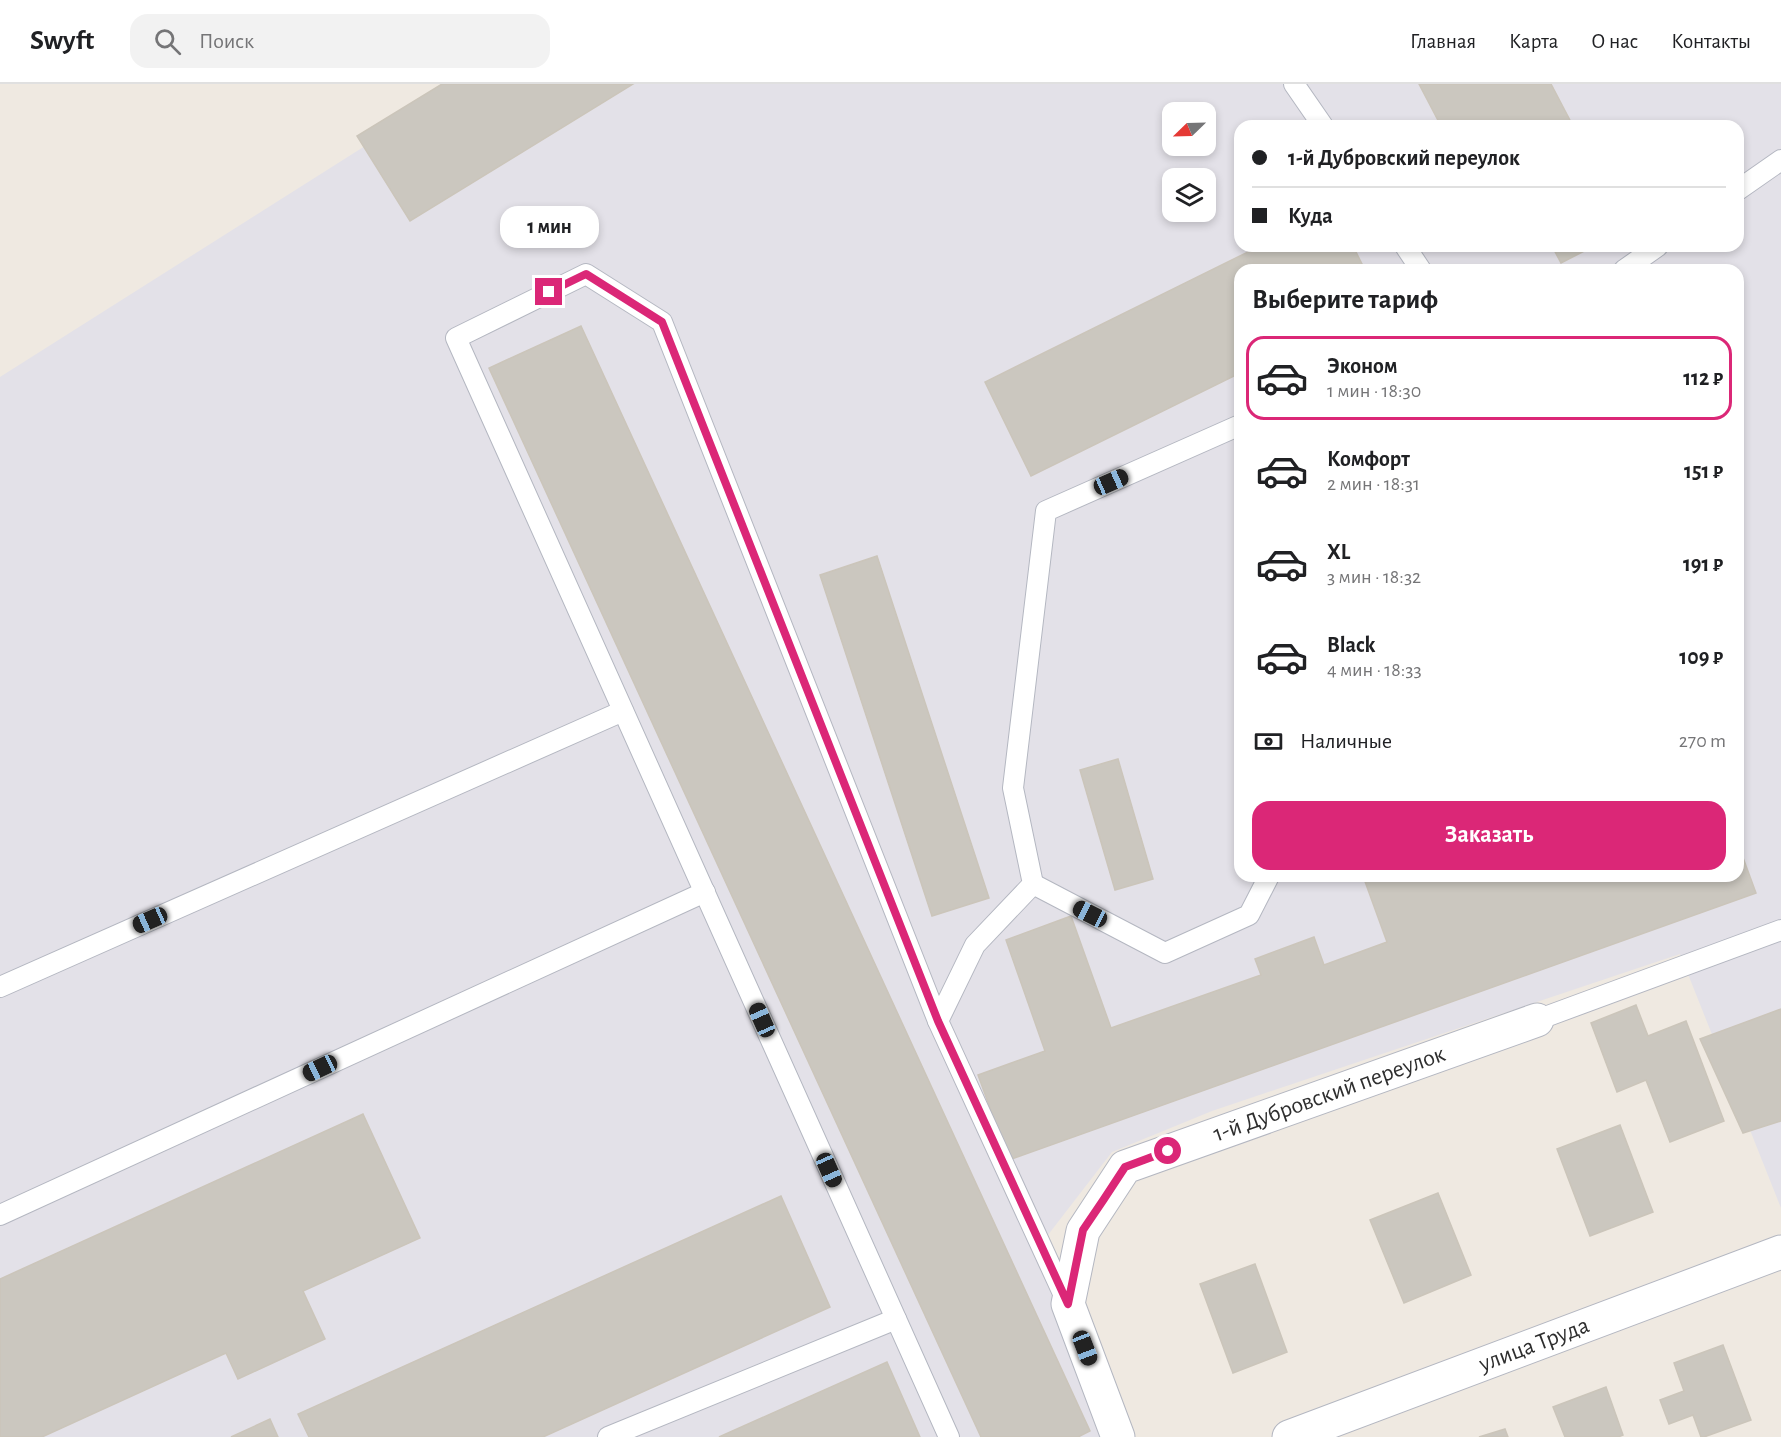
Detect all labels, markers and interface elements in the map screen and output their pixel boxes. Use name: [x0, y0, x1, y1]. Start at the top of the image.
search box: [130, 14, 550, 68]
icon: search: [151, 25, 184, 58]
text: Swyft: [30, 27, 94, 55]
text: Поиск: [199, 30, 254, 52]
text: Главная: [1410, 31, 1476, 52]
text: Карта: [1509, 31, 1558, 52]
text: О нас: [1591, 31, 1638, 52]
text: Контакты: [1671, 31, 1751, 52]
north arrow: [1162, 102, 1216, 156]
map controls: [1162, 102, 1216, 222]
text: 1-й Дубровский переулок: [1288, 147, 1520, 169]
button: layers: [1162, 168, 1216, 222]
callout: 1 мин: [500, 205, 598, 247]
text: Куда: [1288, 205, 1333, 227]
text: 1 мин: [527, 217, 572, 237]
route end: [535, 278, 562, 305]
text: Выберите тариф: [1252, 286, 1438, 313]
icon: car: [1255, 351, 1309, 405]
text: Эконом: [1327, 355, 1398, 377]
text: 112 ₽: [1683, 367, 1723, 389]
text: 1 мин · 18:30: [1327, 381, 1421, 401]
icon: car: [1255, 444, 1309, 498]
text: Комфорт: [1327, 448, 1410, 470]
text: 151 ₽: [1684, 460, 1723, 482]
car: [1091, 466, 1131, 498]
text: 2 мин · 18:31: [1327, 474, 1420, 494]
icon: car: [1255, 537, 1309, 591]
text: XL: [1327, 541, 1350, 563]
text: 191 ₽: [1683, 553, 1723, 575]
text: 3 мин · 18:32: [1327, 567, 1421, 587]
icon: car: [1255, 630, 1309, 684]
text: Black: [1327, 634, 1375, 656]
text: 109 ₽: [1679, 646, 1723, 668]
text: 4 мин · 18:33: [1327, 660, 1422, 680]
icon: cash: [1252, 725, 1285, 758]
text: Наличные: [1300, 730, 1392, 752]
text: 270 m: [1679, 731, 1726, 751]
button: Заказать: [1252, 801, 1726, 870]
car: [1070, 898, 1110, 930]
car: [130, 904, 170, 936]
car: [746, 1000, 778, 1040]
street label: 1-й Дубровский переулок: [1210, 1042, 1448, 1146]
car: [300, 1052, 340, 1084]
route start: [1154, 1137, 1181, 1164]
car: [813, 1150, 845, 1190]
street label: улица Труда: [1475, 1313, 1593, 1377]
car: [1070, 1328, 1100, 1368]

